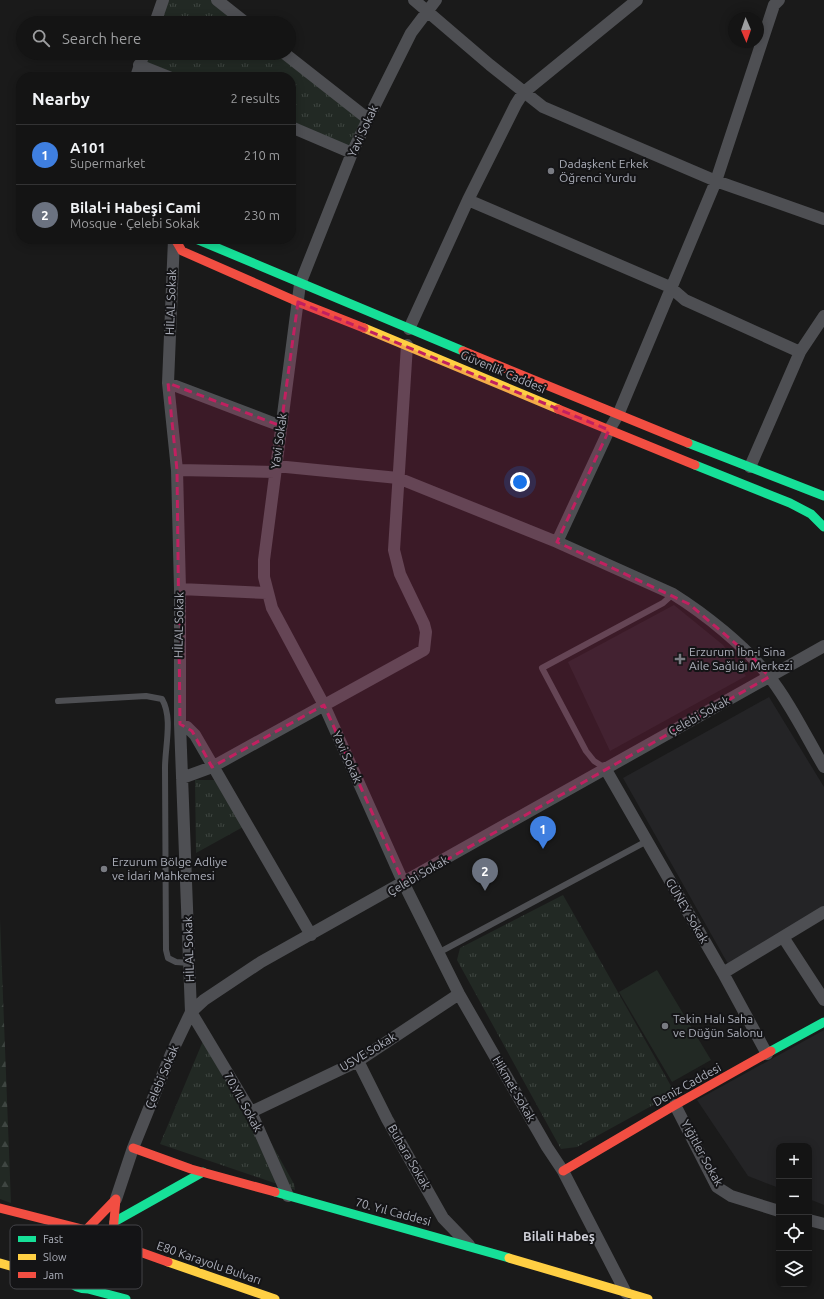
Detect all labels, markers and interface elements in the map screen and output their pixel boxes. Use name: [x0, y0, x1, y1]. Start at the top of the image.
north arrow: [728, 12, 764, 48]
search box: [16, 16, 296, 60]
icon: search: [30, 27, 52, 49]
text: Search here: [62, 30, 141, 47]
text: Nearby: [32, 89, 90, 108]
text: 2 results: [230, 91, 280, 105]
street label: Yavi Sokak: [345, 103, 380, 159]
text: A101: [70, 139, 106, 156]
text: 1: [41, 148, 49, 162]
text: 210 m: [244, 148, 280, 162]
text: Supermarket: [70, 156, 145, 170]
place label: Dadaşkent Erkek Öğrenci Yurdu: [559, 157, 649, 184]
marker: Dadaşkent Erkek Öğrenci Yurdu: [546, 166, 556, 176]
text: Bilal-i Habeşi Cami: [70, 199, 201, 216]
text: 2: [41, 208, 49, 222]
text: 230 m: [244, 208, 280, 222]
text: Mosque · Çelebi Sokak: [70, 216, 200, 230]
street label: HİLAL Sokak: [163, 269, 178, 335]
street label: Güvenlik Caddesi: [459, 348, 548, 395]
street label: Yavi Sokak: [268, 412, 289, 469]
your location: [510, 472, 530, 492]
street label: HİLAL Sokak: [171, 592, 186, 658]
place label: Erzurum İbn-i Sina Aile Sağlığı Merkezi: [689, 645, 793, 672]
marker: Erzurum İbn-i Sina Aile Sağlığı Merkezi: [674, 653, 686, 665]
street label: Çelebi Sokak: [666, 693, 732, 738]
street label: Yavi Sokak: [330, 729, 365, 785]
pin: 1: [530, 816, 556, 849]
street label: Çelebi Sokak: [385, 853, 450, 898]
place label: Erzurum Bölge Adliye ve İdari Mahkemesi: [112, 855, 227, 882]
pin: 2: [472, 858, 498, 891]
marker: Erzurum Bölge Adliye ve İdari Mahkemesi: [99, 864, 109, 874]
street label: GÜNEY Sokak: [664, 876, 711, 946]
street label: HİLAL Sokak: [181, 916, 196, 982]
place label: Tekin Halı Saha ve Düğün Salonu: [673, 1012, 763, 1039]
marker: Tekin Halı Saha ve Düğün Salonu: [660, 1021, 670, 1031]
street label: USVE Sokak: [337, 1030, 398, 1073]
street label: Çelebi Sokak: [142, 1043, 181, 1111]
street label: Hikmet Sokak: [490, 1054, 538, 1124]
street label: Deniz Caddesi: [651, 1061, 723, 1109]
street label: 70.YIL Sokak: [222, 1070, 265, 1134]
street label: Yiğitler Sokak: [679, 1117, 726, 1188]
street label: Buhara Sokak: [386, 1122, 433, 1191]
map controls: [776, 1143, 812, 1287]
button: +: [776, 1143, 812, 1179]
button: −: [776, 1179, 812, 1215]
street label: 70. Yıl Caddesi: [354, 1195, 432, 1228]
button: locate: [776, 1215, 812, 1251]
legend: [10, 1225, 142, 1289]
district label: Bilali Habeş: [523, 1229, 595, 1245]
text: Fast: [43, 1233, 64, 1245]
street label: E80 Karayolu Bulvarı: [155, 1239, 263, 1287]
text: Slow: [43, 1251, 67, 1263]
button: layers: [776, 1251, 812, 1287]
text: Jam: [43, 1269, 64, 1281]

